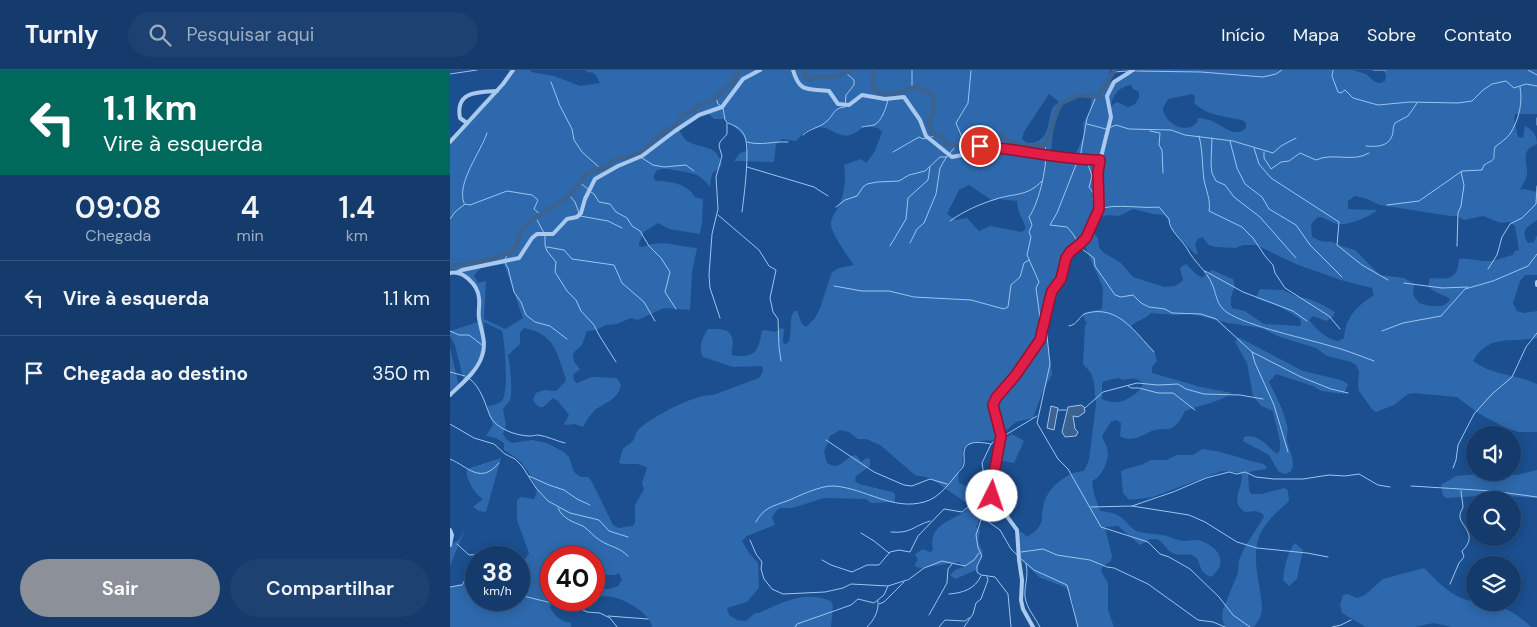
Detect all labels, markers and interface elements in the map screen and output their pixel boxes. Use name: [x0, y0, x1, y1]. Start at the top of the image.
search box: [128, 12, 478, 57]
text: Turnly: [25, 19, 98, 50]
icon: search: [146, 21, 174, 49]
text: Pesquisar aqui: [186, 22, 314, 47]
text: Início: [1221, 23, 1265, 47]
text: Mapa: [1293, 23, 1339, 47]
text: Sobre: [1367, 23, 1416, 47]
text: Contato: [1444, 23, 1512, 47]
text: 1.1 km: [103, 85, 198, 131]
icon: left: [20, 90, 85, 155]
pin: [959, 125, 1001, 167]
text: Vire à esquerda: [103, 129, 263, 158]
icon: arrive: [966, 132, 994, 160]
text: 09:08: [75, 188, 162, 227]
text: 4: [240, 188, 260, 227]
text: 1.4: [339, 188, 375, 227]
text: Chegada: [85, 225, 151, 246]
text: min: [236, 225, 264, 246]
text: km: [346, 225, 368, 246]
icon: left: [20, 284, 48, 312]
text: Vire à esquerda: [63, 286, 209, 311]
text: 1.1 km: [383, 286, 430, 311]
icon: arrive: [20, 359, 48, 387]
text: Chegada ao destino: [63, 361, 248, 386]
text: 350 m: [372, 361, 430, 386]
map controls: [1466, 426, 1521, 611]
button: sound: [1466, 426, 1521, 481]
position arrow: [965, 469, 1017, 521]
button: search: [1466, 491, 1521, 546]
speed limit sign: 40: [540, 546, 605, 611]
text: 38: [482, 556, 513, 589]
button: layers: [1466, 556, 1521, 611]
button: Sair: [20, 559, 220, 617]
button: Compartilhar: [230, 559, 430, 617]
text: km/h: [483, 583, 512, 599]

